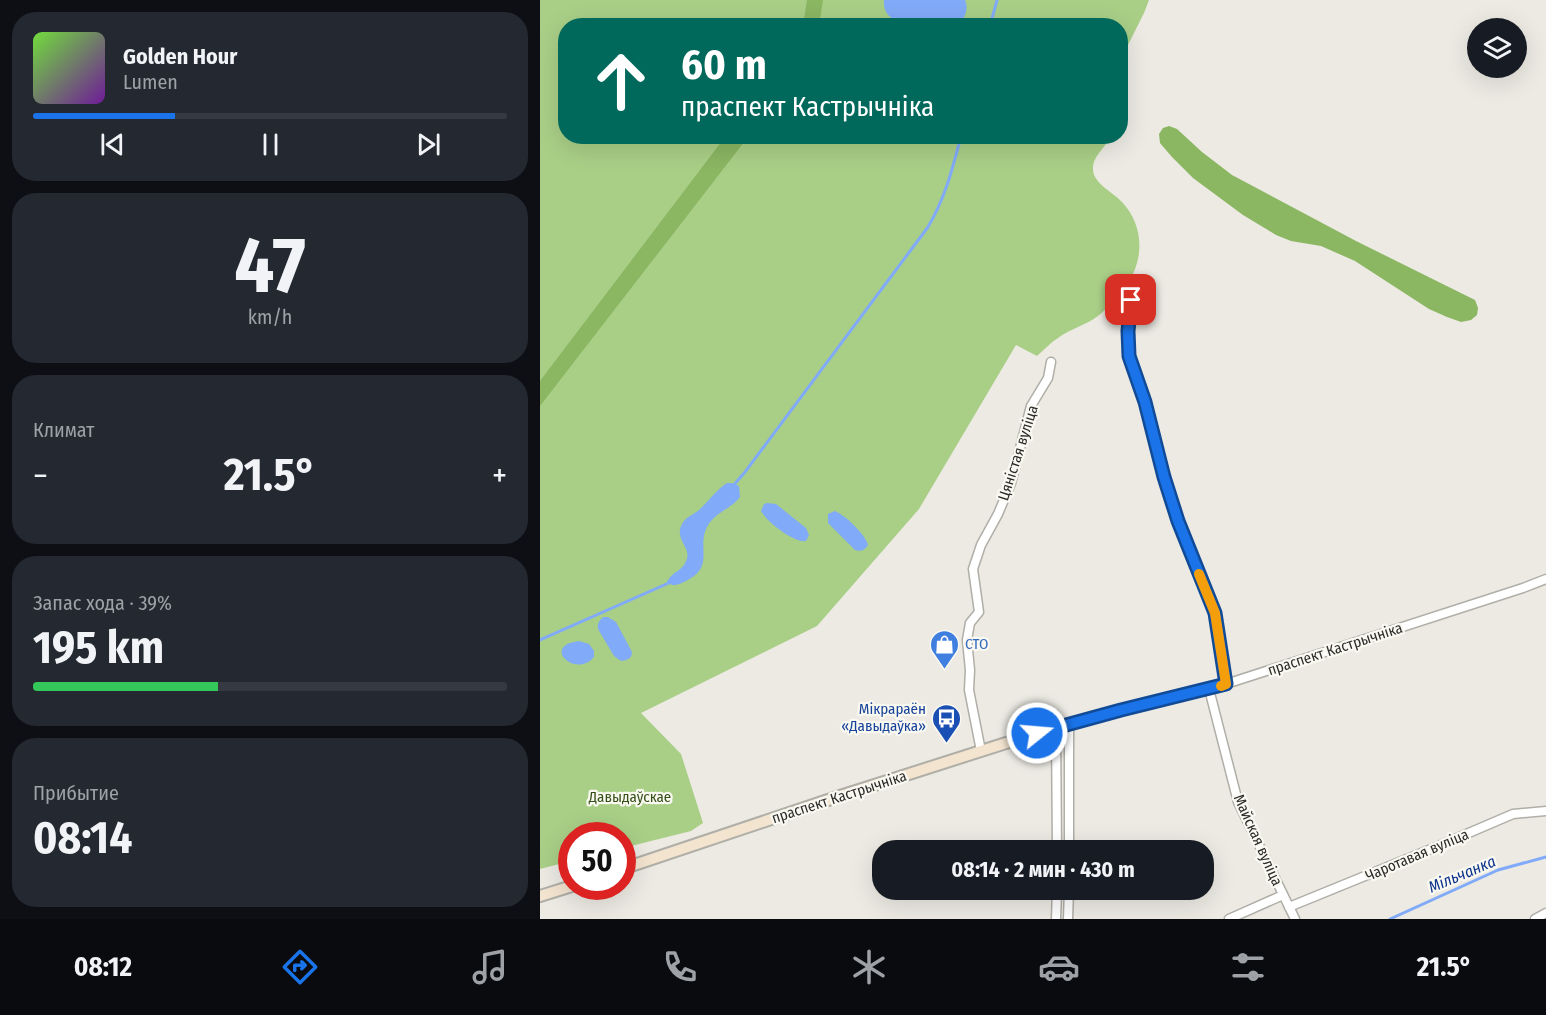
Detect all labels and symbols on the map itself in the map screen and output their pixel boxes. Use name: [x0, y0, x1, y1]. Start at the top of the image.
pin: [1105, 274, 1156, 325]
street label: Цяністая вуліца: [994, 403, 1042, 503]
street label: праспект Кастрычніка: [1265, 619, 1405, 679]
shop icon: СТО: [928, 628, 960, 670]
place label: СТО: [965, 635, 988, 653]
place label: Мікрараён «Давыдаўка»: [841, 700, 926, 735]
position arrow: [1005, 701, 1069, 765]
bus stop icon: Мікрараён «Давыдаўка»: [931, 702, 963, 744]
street label: праспект Кастрычніка: [769, 767, 909, 827]
park label: Давыдаўскае: [588, 788, 671, 806]
street label: Майская вуліца: [1230, 791, 1286, 889]
speed limit sign: 50: [558, 822, 636, 900]
street label: Чаротавая вуліца: [1363, 825, 1471, 885]
water label: Мільчанка: [1425, 851, 1499, 897]

